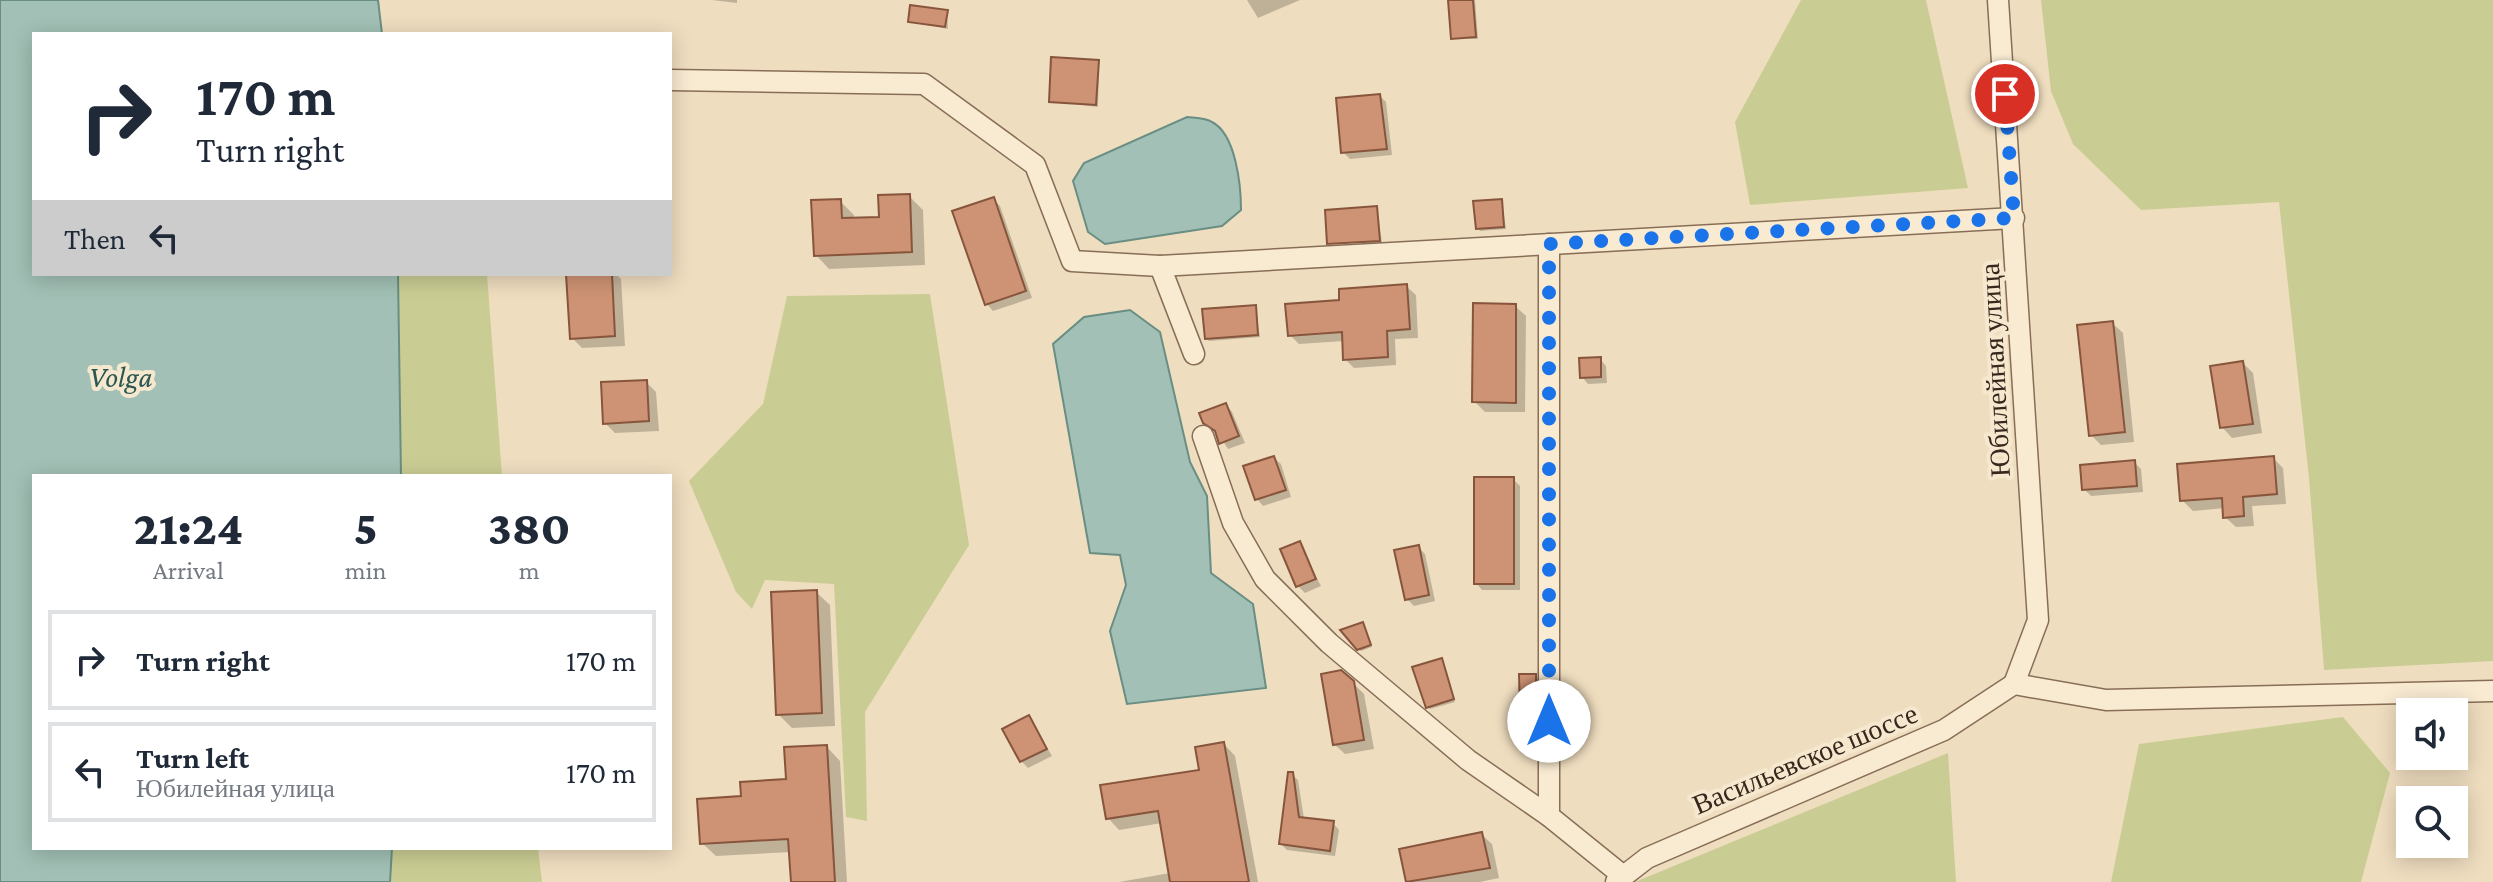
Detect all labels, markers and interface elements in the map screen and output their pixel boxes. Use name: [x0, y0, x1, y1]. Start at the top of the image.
pin: [1971, 60, 2039, 128]
icon: right: [64, 64, 168, 168]
text: 170 m: [196, 65, 335, 127]
icon: arrive: [1983, 72, 2027, 116]
text: Turn right: [196, 130, 344, 170]
icon: left: [142, 216, 186, 260]
text: Then: [64, 222, 126, 255]
street label: Юбилейная улица: [1974, 262, 2016, 478]
water label: Volga: [89, 360, 153, 394]
text: 21:24: [134, 501, 243, 554]
text: 5: [354, 501, 378, 554]
text: 380: [488, 501, 570, 554]
text: Arrival: [153, 556, 224, 585]
text: min: [345, 556, 386, 585]
text: m: [519, 556, 540, 585]
icon: right: [68, 638, 112, 682]
text: Turn right: [136, 644, 270, 677]
text: 170 m: [566, 644, 636, 677]
position arrow: [1507, 679, 1591, 763]
street label: Васильевское шоссе: [1688, 698, 1922, 820]
map controls: [2396, 698, 2468, 858]
button: sound: [2396, 698, 2468, 770]
text: Turn left: [136, 741, 249, 774]
icon: left: [68, 750, 112, 794]
text: 170 m: [566, 756, 636, 789]
text: Юбилейная улица: [136, 774, 335, 803]
button: search: [2396, 786, 2468, 858]

